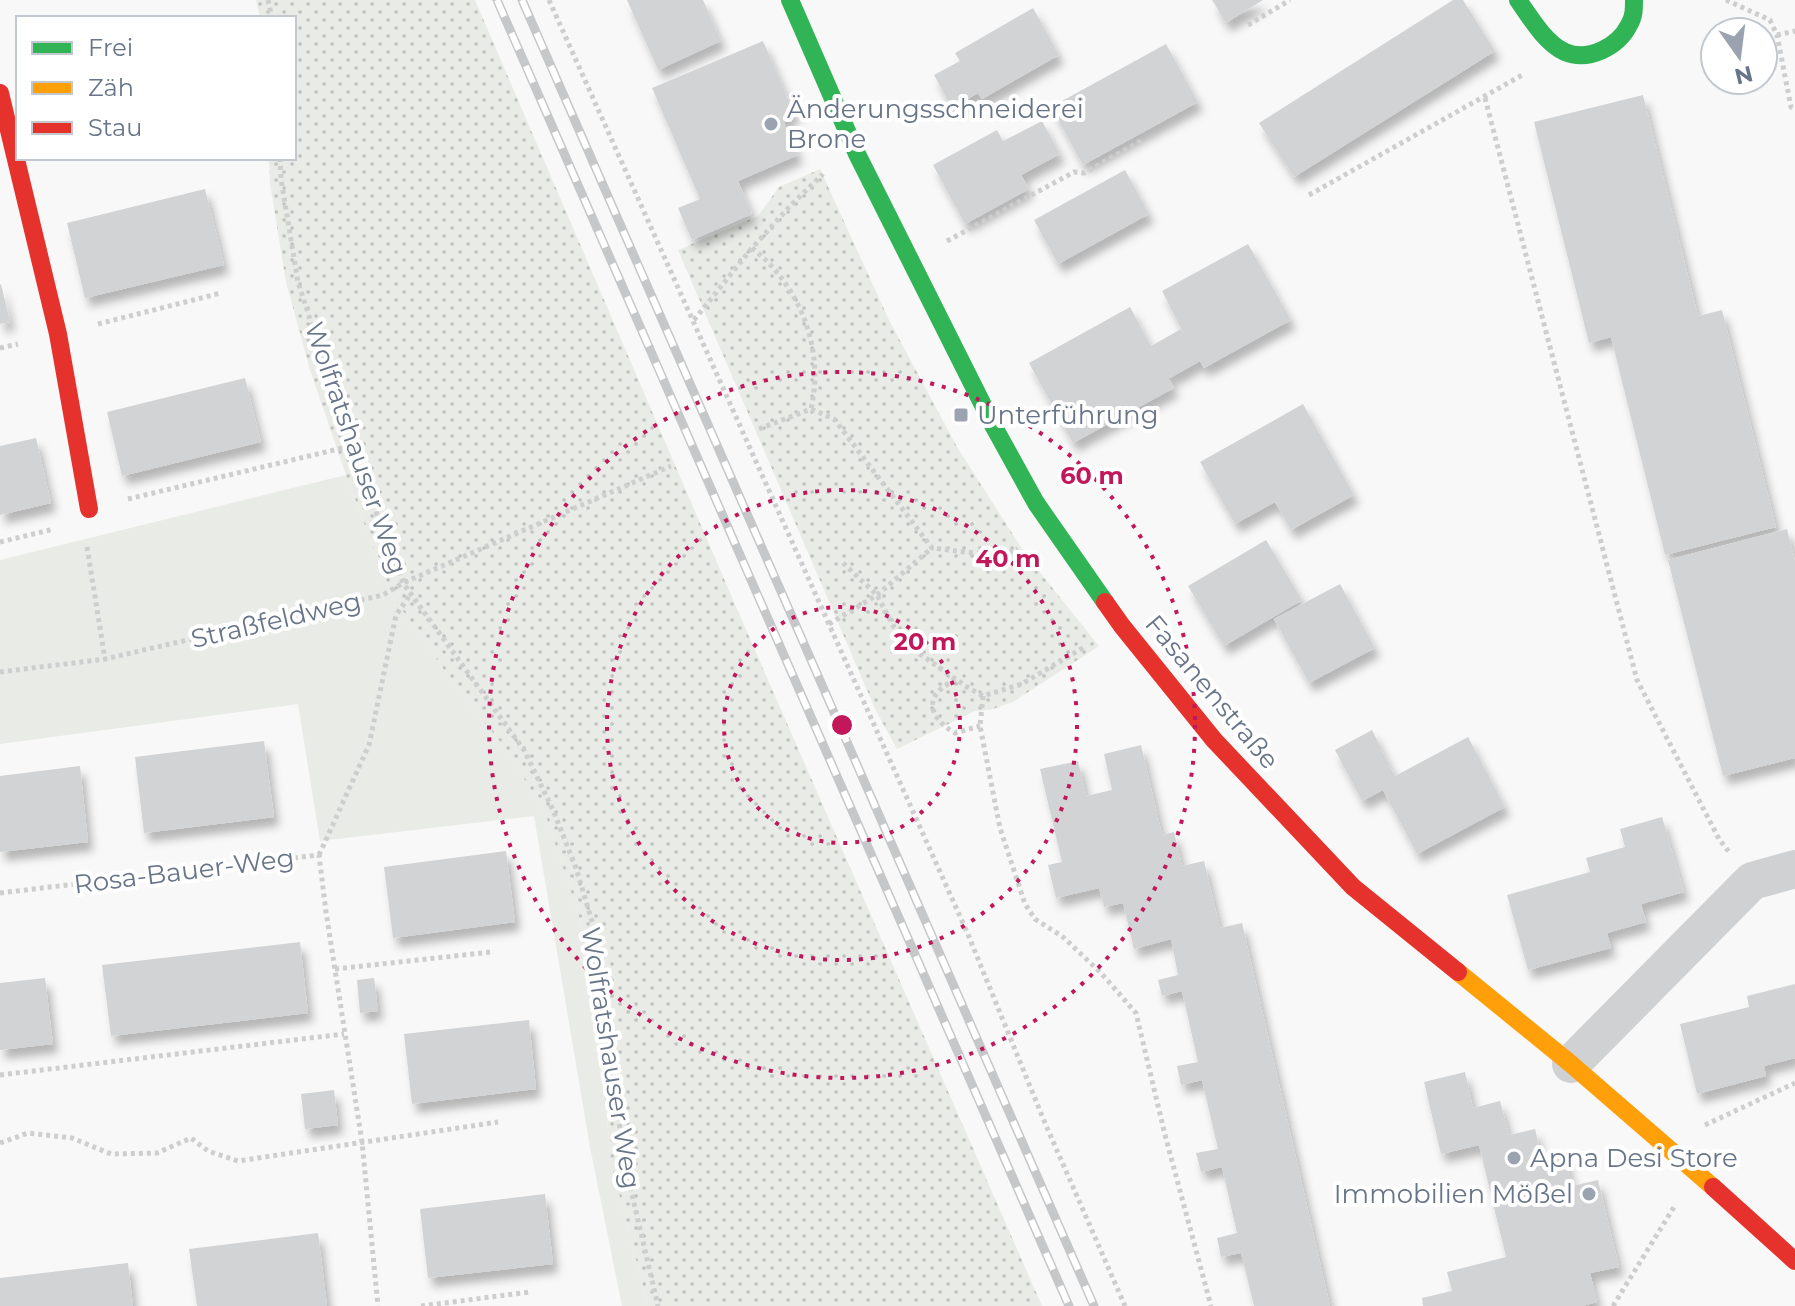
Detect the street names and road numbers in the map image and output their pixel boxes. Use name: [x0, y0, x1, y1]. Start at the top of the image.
street label: Wolfratshauser Weg: [298, 318, 414, 578]
street label: Straßfeldweg: [188, 585, 364, 655]
street label: Fasanenstraße: [1138, 608, 1286, 776]
street label: Rosa-Bauer-Weg: [72, 842, 296, 900]
street label: Wolfratshauser Weg: [575, 925, 647, 1191]

